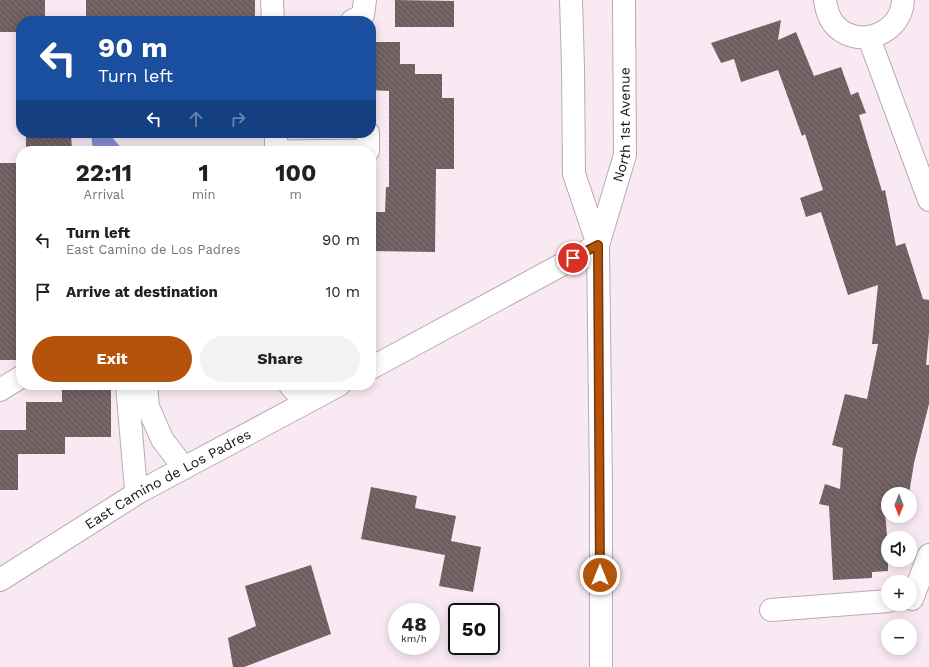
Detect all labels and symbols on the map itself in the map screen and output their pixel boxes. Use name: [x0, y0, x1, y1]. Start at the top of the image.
street label: North 1st Avenue: [609, 67, 633, 184]
pin: [556, 241, 590, 275]
street label: East Camino de Los Padres: [82, 426, 253, 532]
north arrow: [881, 487, 917, 523]
position arrow: [579, 554, 621, 596]
speed limit sign: 50: [448, 603, 500, 655]

